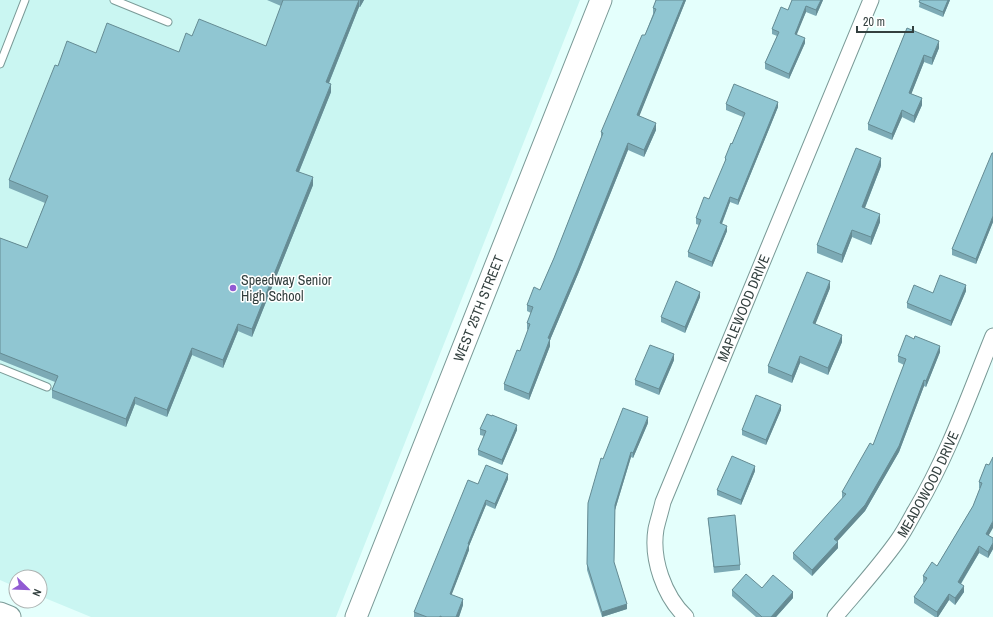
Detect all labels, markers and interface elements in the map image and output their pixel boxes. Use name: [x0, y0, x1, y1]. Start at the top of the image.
scale bar: [857, 8, 913, 34]
text: 20 m: [863, 14, 885, 30]
street label: MAPLEWOOD DRIVE: [713, 252, 774, 364]
street label: WEST 25TH STREET: [449, 253, 508, 364]
place label: Speedway Senior High School: [241, 271, 332, 305]
marker: Speedway Senior High School: [228, 283, 238, 293]
street label: MEADOWOOD DRIVE: [893, 428, 963, 541]
north arrow: [8, 569, 48, 609]
text: N: [29, 587, 45, 599]

